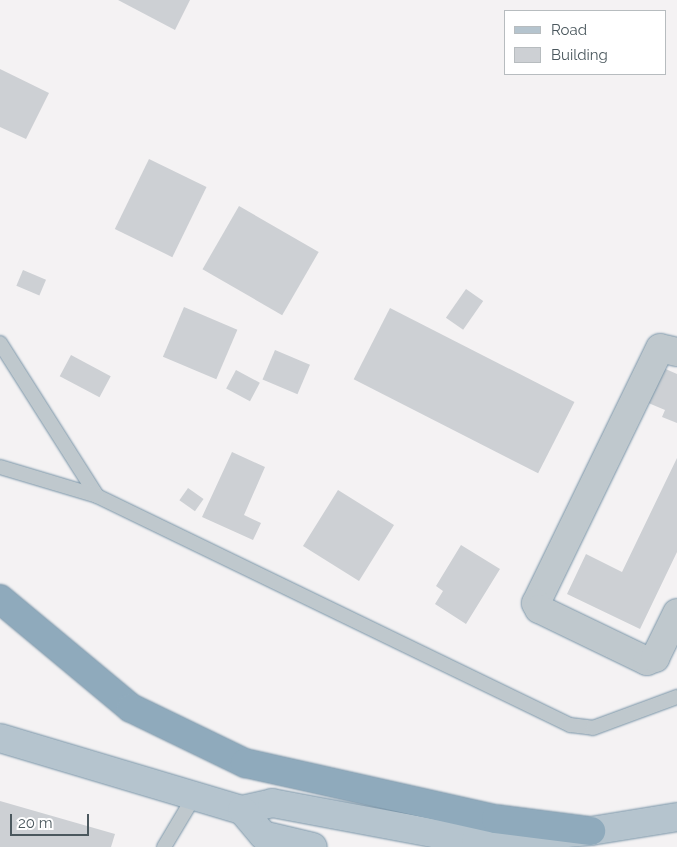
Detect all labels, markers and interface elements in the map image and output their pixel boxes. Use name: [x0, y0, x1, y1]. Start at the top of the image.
legend: [504, 10, 667, 75]
text: Road: [551, 21, 587, 39]
text: Building: [551, 46, 608, 64]
scale bar: [12, 804, 91, 836]
text: 20 m: [18, 814, 53, 832]

